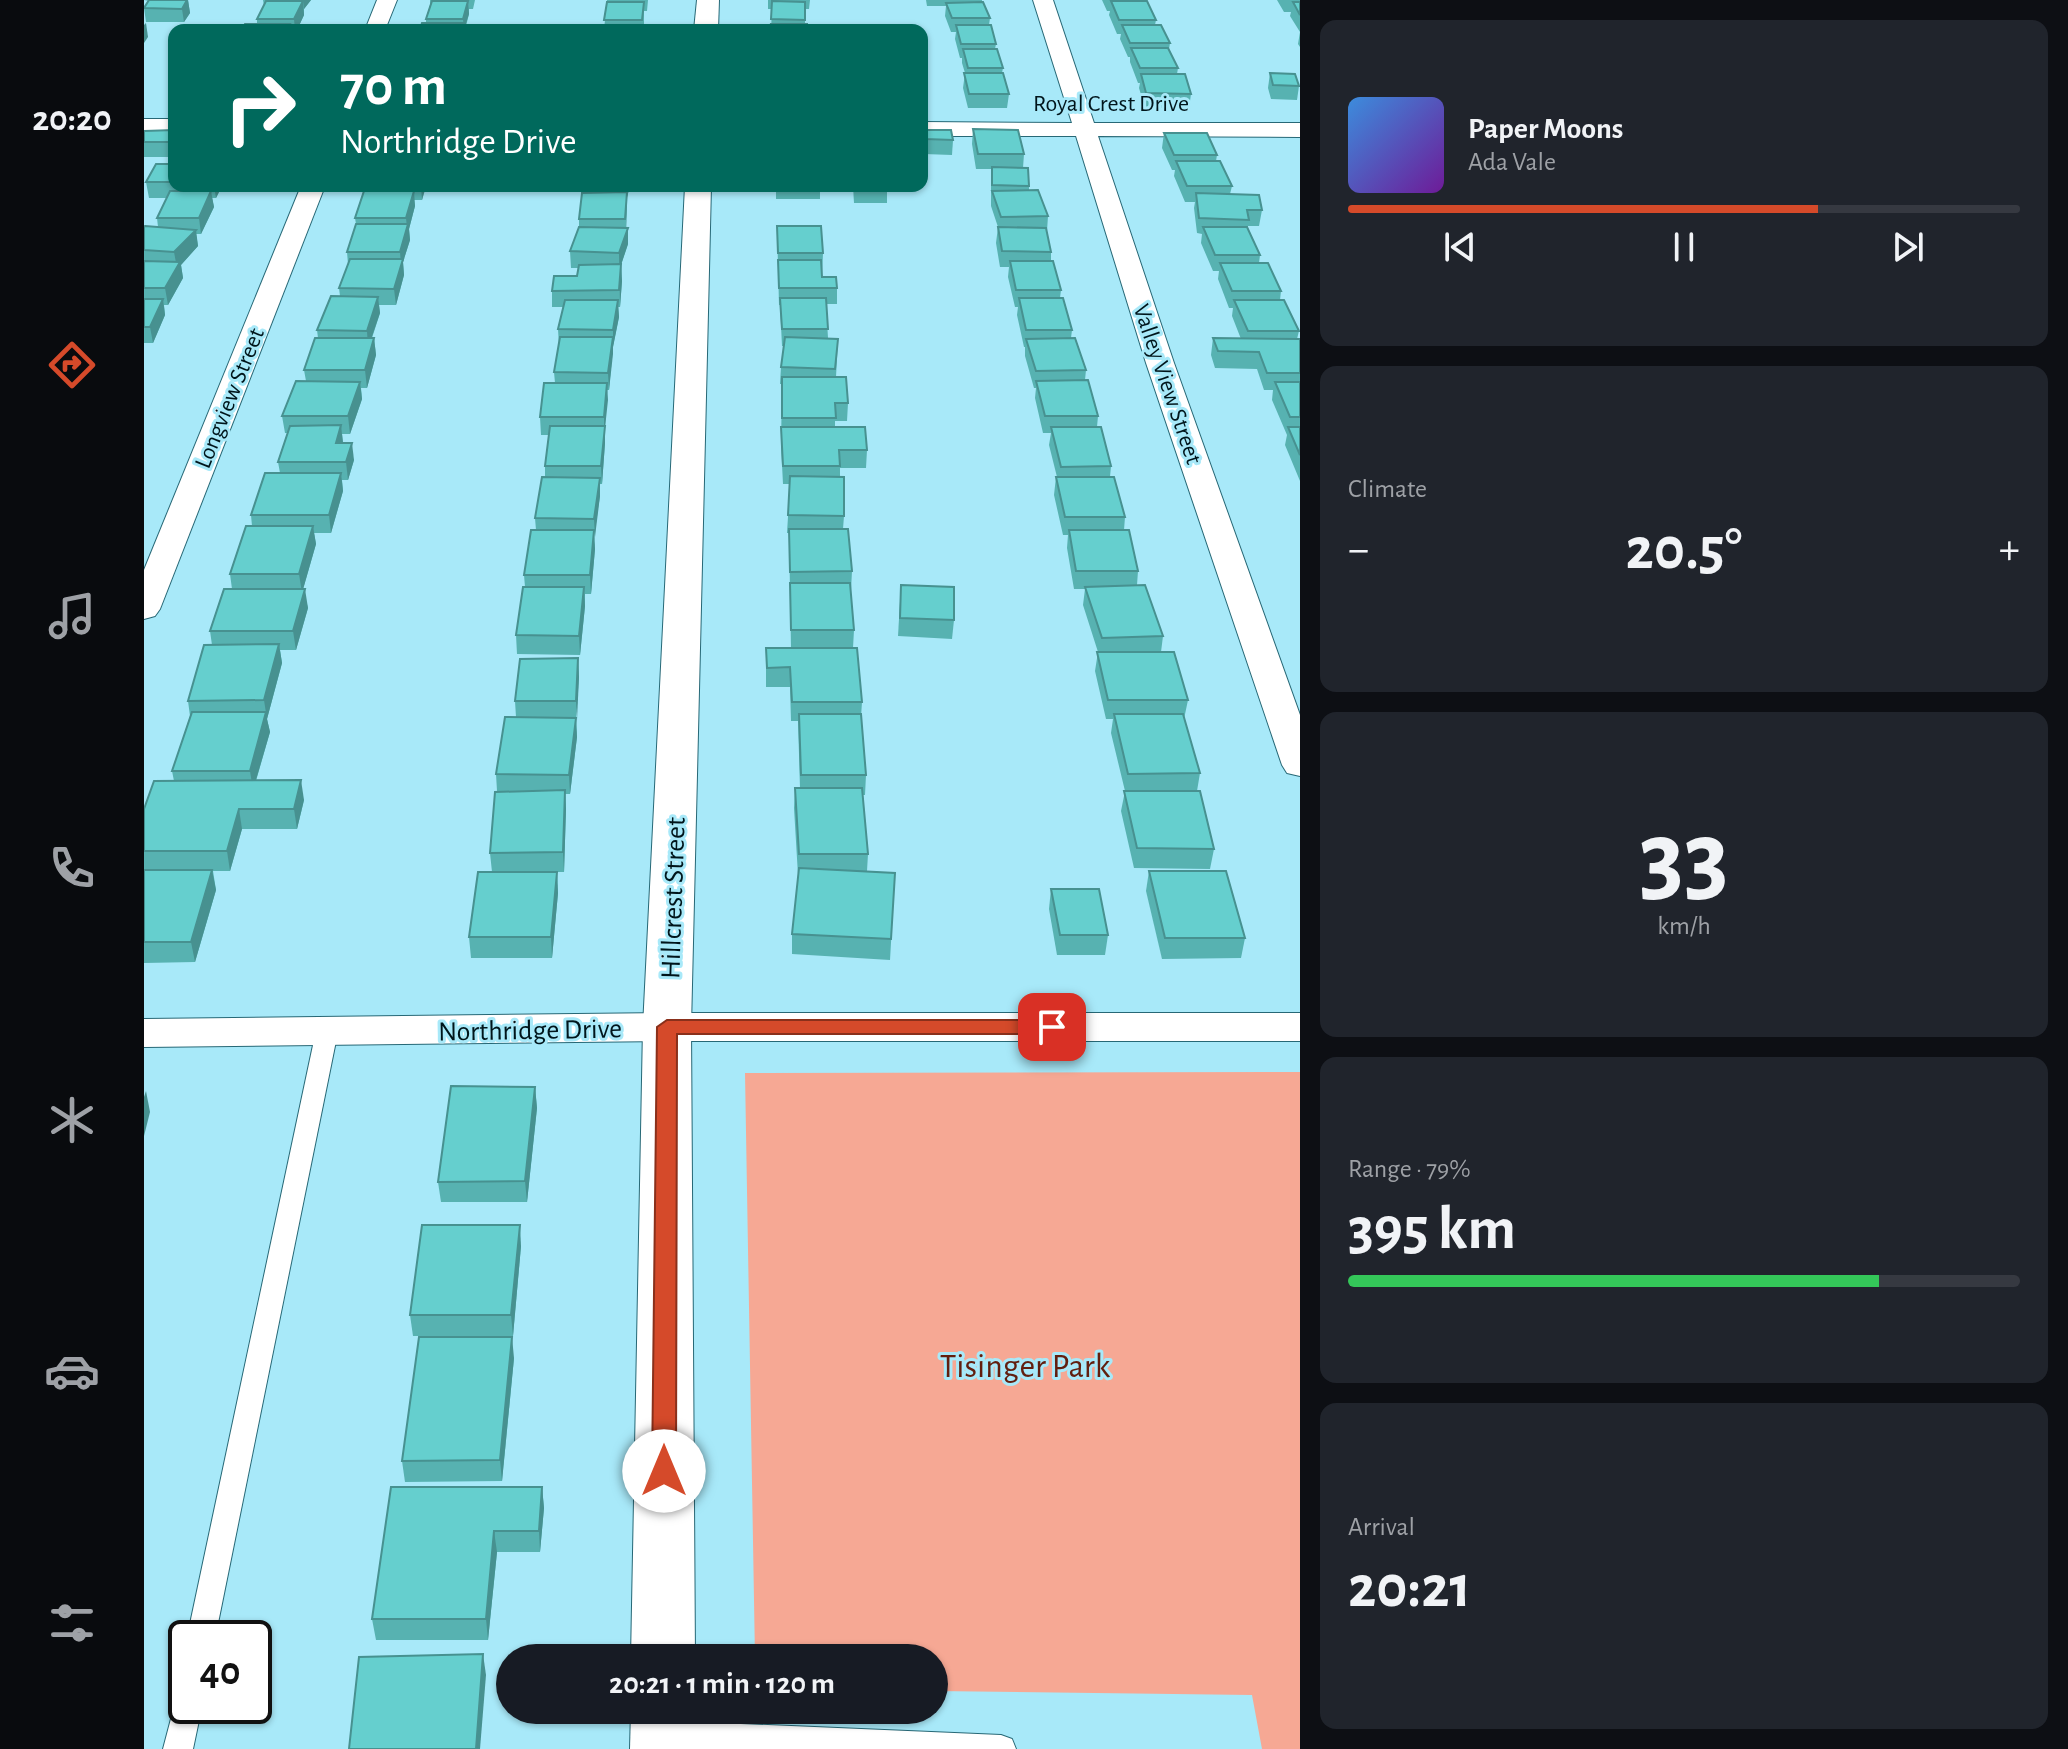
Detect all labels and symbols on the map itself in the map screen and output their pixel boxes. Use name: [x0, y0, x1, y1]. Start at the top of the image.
street label: Royal Crest Drive: [1033, 92, 1189, 116]
street label: Valley View Street: [1128, 301, 1206, 468]
street label: Longview Street: [191, 325, 269, 472]
street label: Hillcrest Street: [657, 817, 691, 980]
pin: [1018, 993, 1086, 1061]
street label: Northridge Drive: [438, 1015, 622, 1047]
park label: Tisinger Park: [940, 1350, 1111, 1384]
position arrow: [622, 1429, 706, 1513]
speed limit sign: 40: [168, 1620, 272, 1724]

